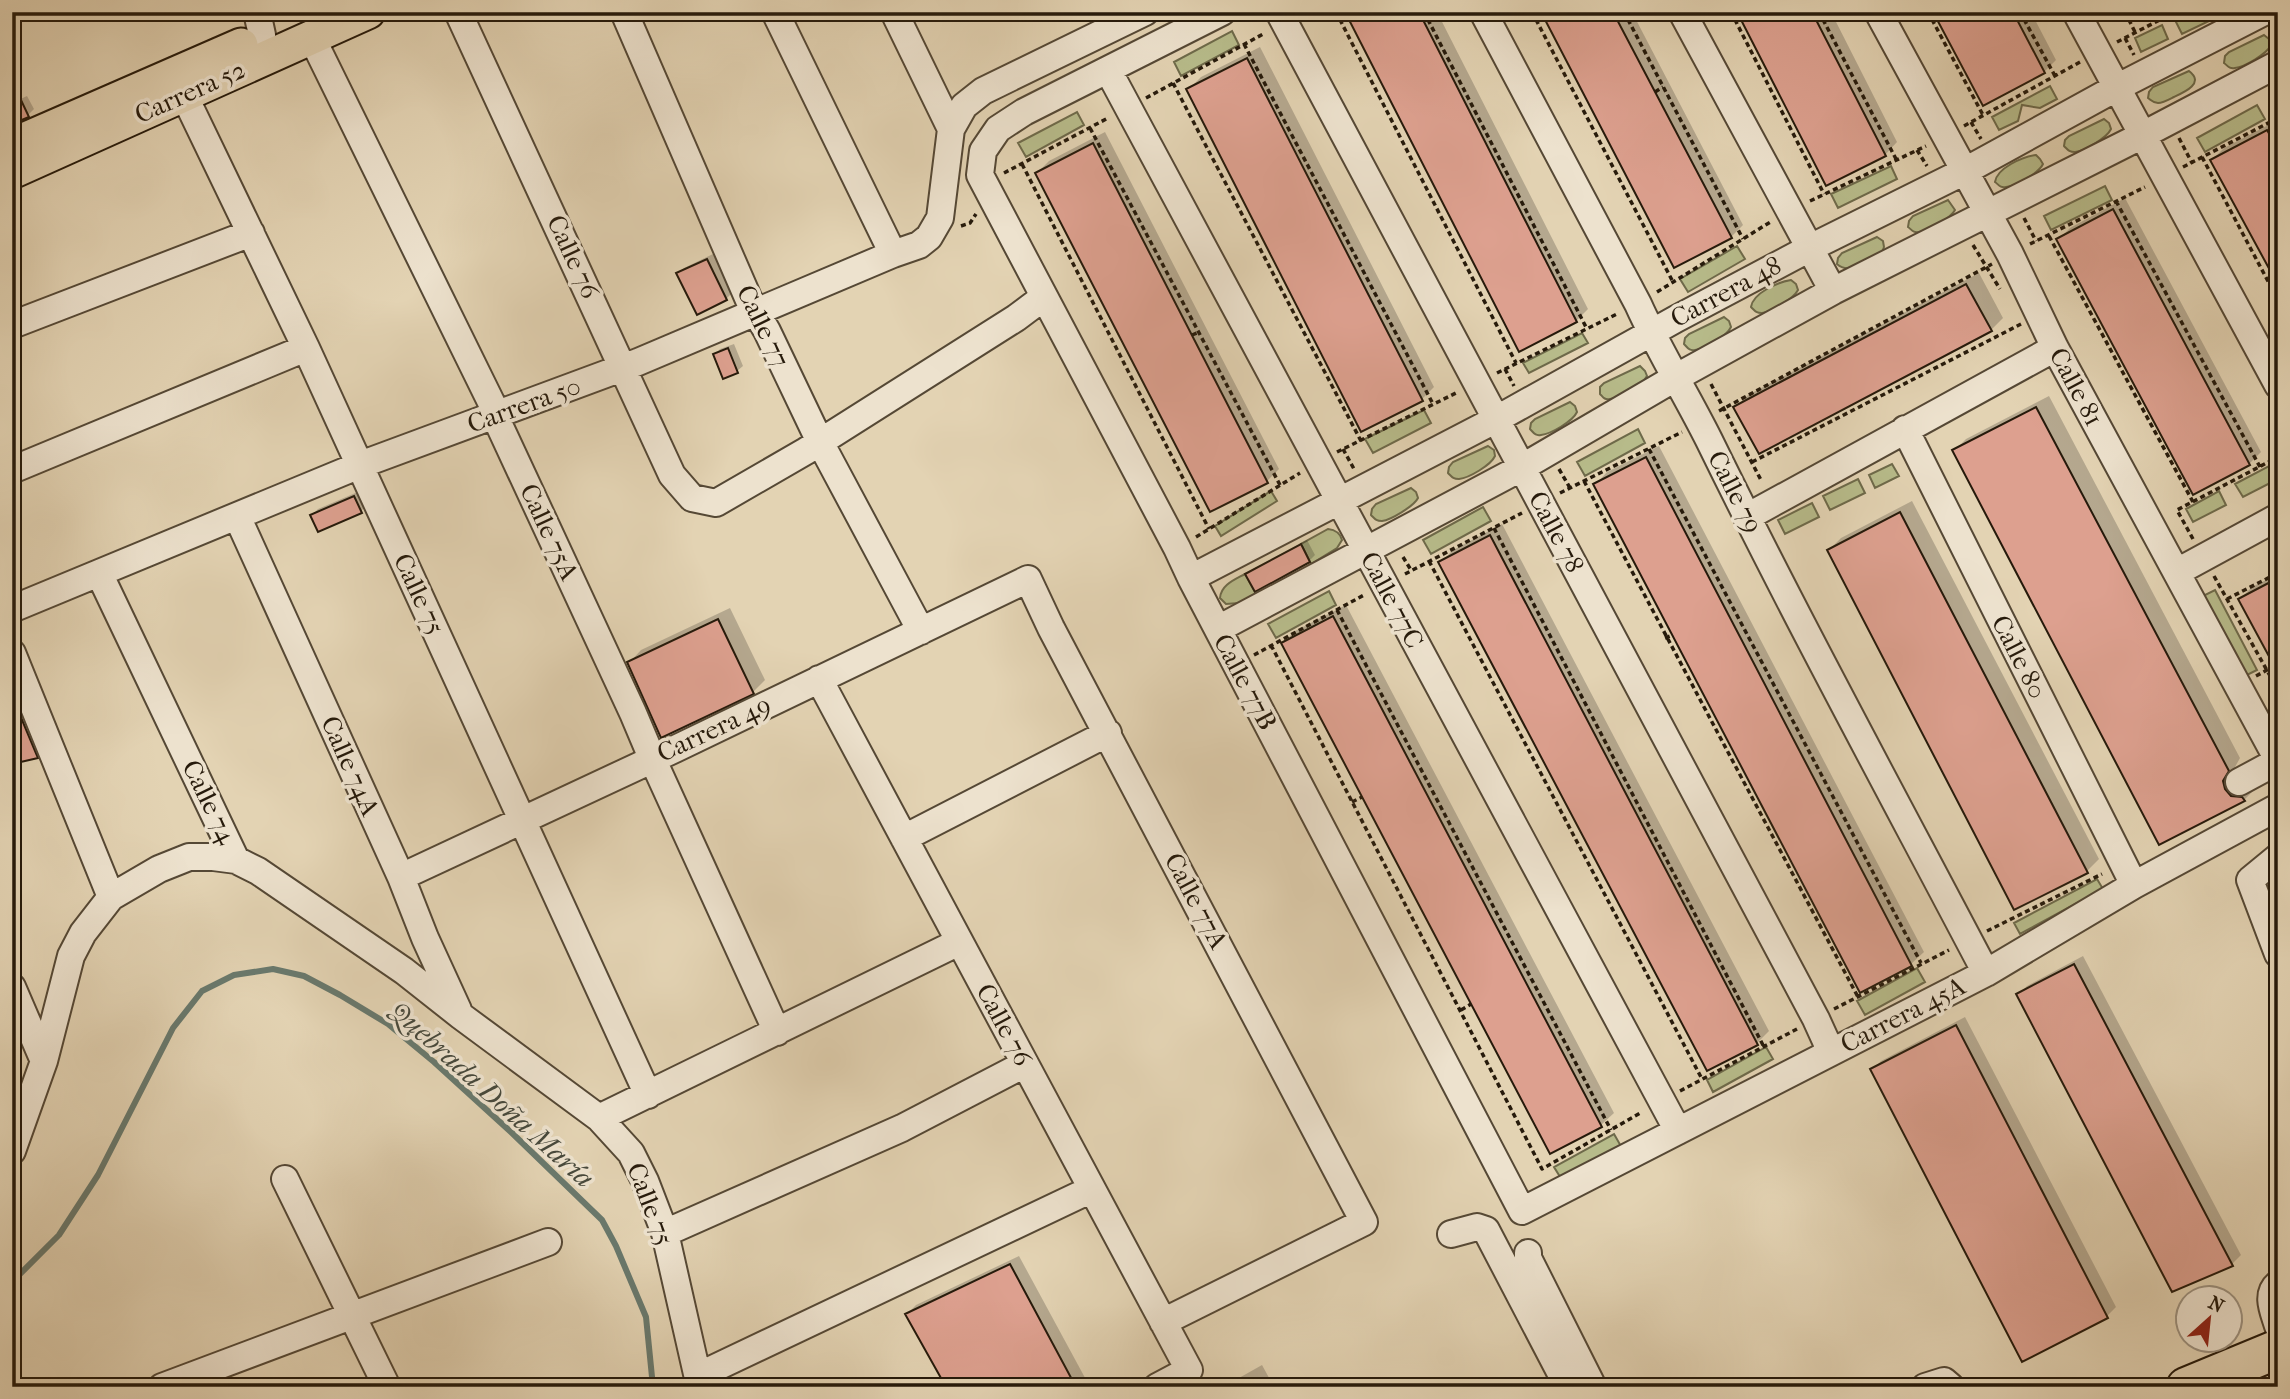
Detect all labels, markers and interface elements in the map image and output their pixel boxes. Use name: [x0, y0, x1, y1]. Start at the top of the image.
street label: Carrera 52: [130, 54, 250, 130]
street label: Calle 76: [540, 210, 606, 305]
street label: Carrera 48: [1665, 250, 1787, 334]
street label: Calle 77: [730, 280, 796, 372]
street label: Calle 81: [2042, 342, 2110, 432]
street label: Carrera 50: [463, 370, 585, 440]
street label: Calle 79: [1701, 446, 1769, 538]
street label: Calle 75A: [513, 479, 585, 586]
street label: Calle 78: [1522, 486, 1590, 578]
street label: Calle 77C: [1354, 546, 1430, 654]
street label: Calle 75: [387, 549, 451, 639]
street label: Calle 80: [1985, 610, 2053, 704]
street label: Calle 77B: [1207, 629, 1283, 735]
street label: Carrera 49: [652, 689, 776, 769]
street label: Calle 74A: [314, 711, 386, 822]
street label: Calle 74: [175, 755, 243, 850]
street label: Calle 77A: [1158, 848, 1235, 955]
street label: Carrera 45A: [1835, 970, 1972, 1060]
street label: Calle 76: [969, 979, 1039, 1072]
water label: Quebrada Doña María: [383, 993, 601, 1194]
street label: Calle 75: [620, 1158, 680, 1250]
north arrow: [2174, 1284, 2244, 1354]
text: N: [2205, 1292, 2228, 1318]

